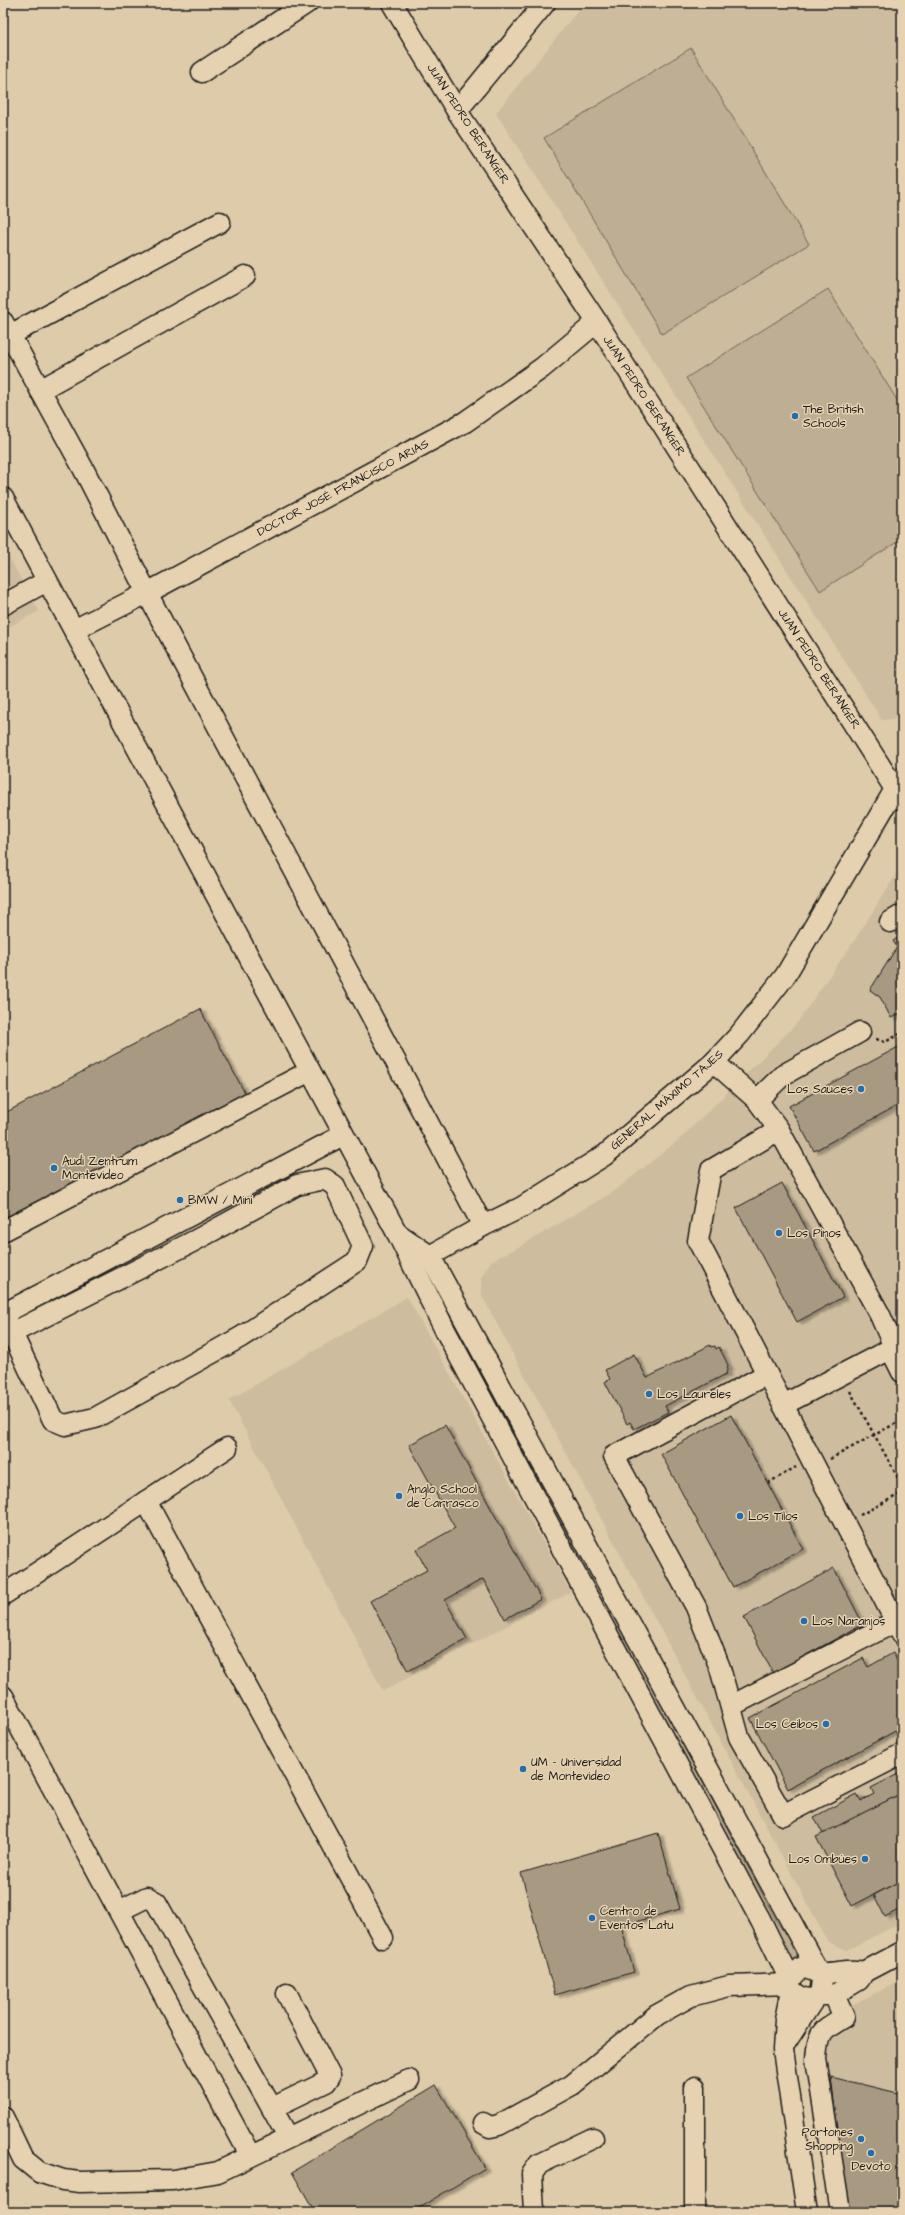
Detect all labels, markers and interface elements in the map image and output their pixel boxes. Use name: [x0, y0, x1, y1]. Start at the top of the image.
street label: JUAN PEDRO BERANGER: [423, 60, 513, 188]
street label: JUAN PEDRO BERANGER: [599, 332, 689, 460]
place label: The British Schools: [803, 401, 863, 432]
marker: The British Schools: [790, 411, 800, 421]
street label: DOCTOR JOSÉ FRANCISCO ARIAS: [254, 435, 432, 541]
street label: JUAN PEDRO BERANGER: [774, 605, 864, 733]
street label: GENERAL MÁXIMO TAJES: [607, 1046, 728, 1154]
place label: Los Sauces: [787, 1081, 853, 1098]
marker: Los Sauces: [856, 1084, 866, 1094]
place label: Audi Zentrum Montevideo: [62, 1153, 138, 1184]
marker: Audi Zentrum Montevideo: [49, 1163, 59, 1173]
place label: BMW / Mini: [188, 1192, 253, 1209]
marker: BMW / Mini: [175, 1195, 185, 1205]
place label: Los Pinos: [787, 1225, 841, 1242]
marker: Los Pinos: [774, 1228, 784, 1238]
place label: Los Laureles: [657, 1386, 731, 1403]
marker: Los Laureles: [644, 1389, 654, 1399]
place label: Anglo School de Carrasco: [407, 1481, 479, 1512]
marker: Anglo School de Carrasco: [394, 1491, 404, 1501]
place label: Los Tilos: [748, 1508, 798, 1525]
marker: Los Tilos: [735, 1511, 745, 1521]
place label: Los Naranjos: [812, 1613, 885, 1630]
marker: Los Naranjos: [799, 1616, 809, 1626]
place label: Los Ceibos: [756, 1716, 818, 1733]
marker: Los Ceibos: [821, 1719, 831, 1729]
place label: UM - Universidad de Montevideo: [531, 1754, 621, 1785]
marker: UM - Universidad de Montevideo: [518, 1764, 528, 1774]
place label: Los Ombúes: [788, 1851, 857, 1868]
marker: Los Ombúes: [860, 1854, 870, 1864]
place label: Centro de Eventos Latu: [600, 1903, 674, 1934]
marker: Centro de Eventos Latu: [587, 1913, 597, 1923]
place label: Portones Shopping: [802, 2124, 853, 2156]
marker: Portones Shopping: [856, 2134, 866, 2144]
marker: Devoto: [866, 2148, 876, 2158]
place label: Devoto: [852, 2158, 891, 2175]

